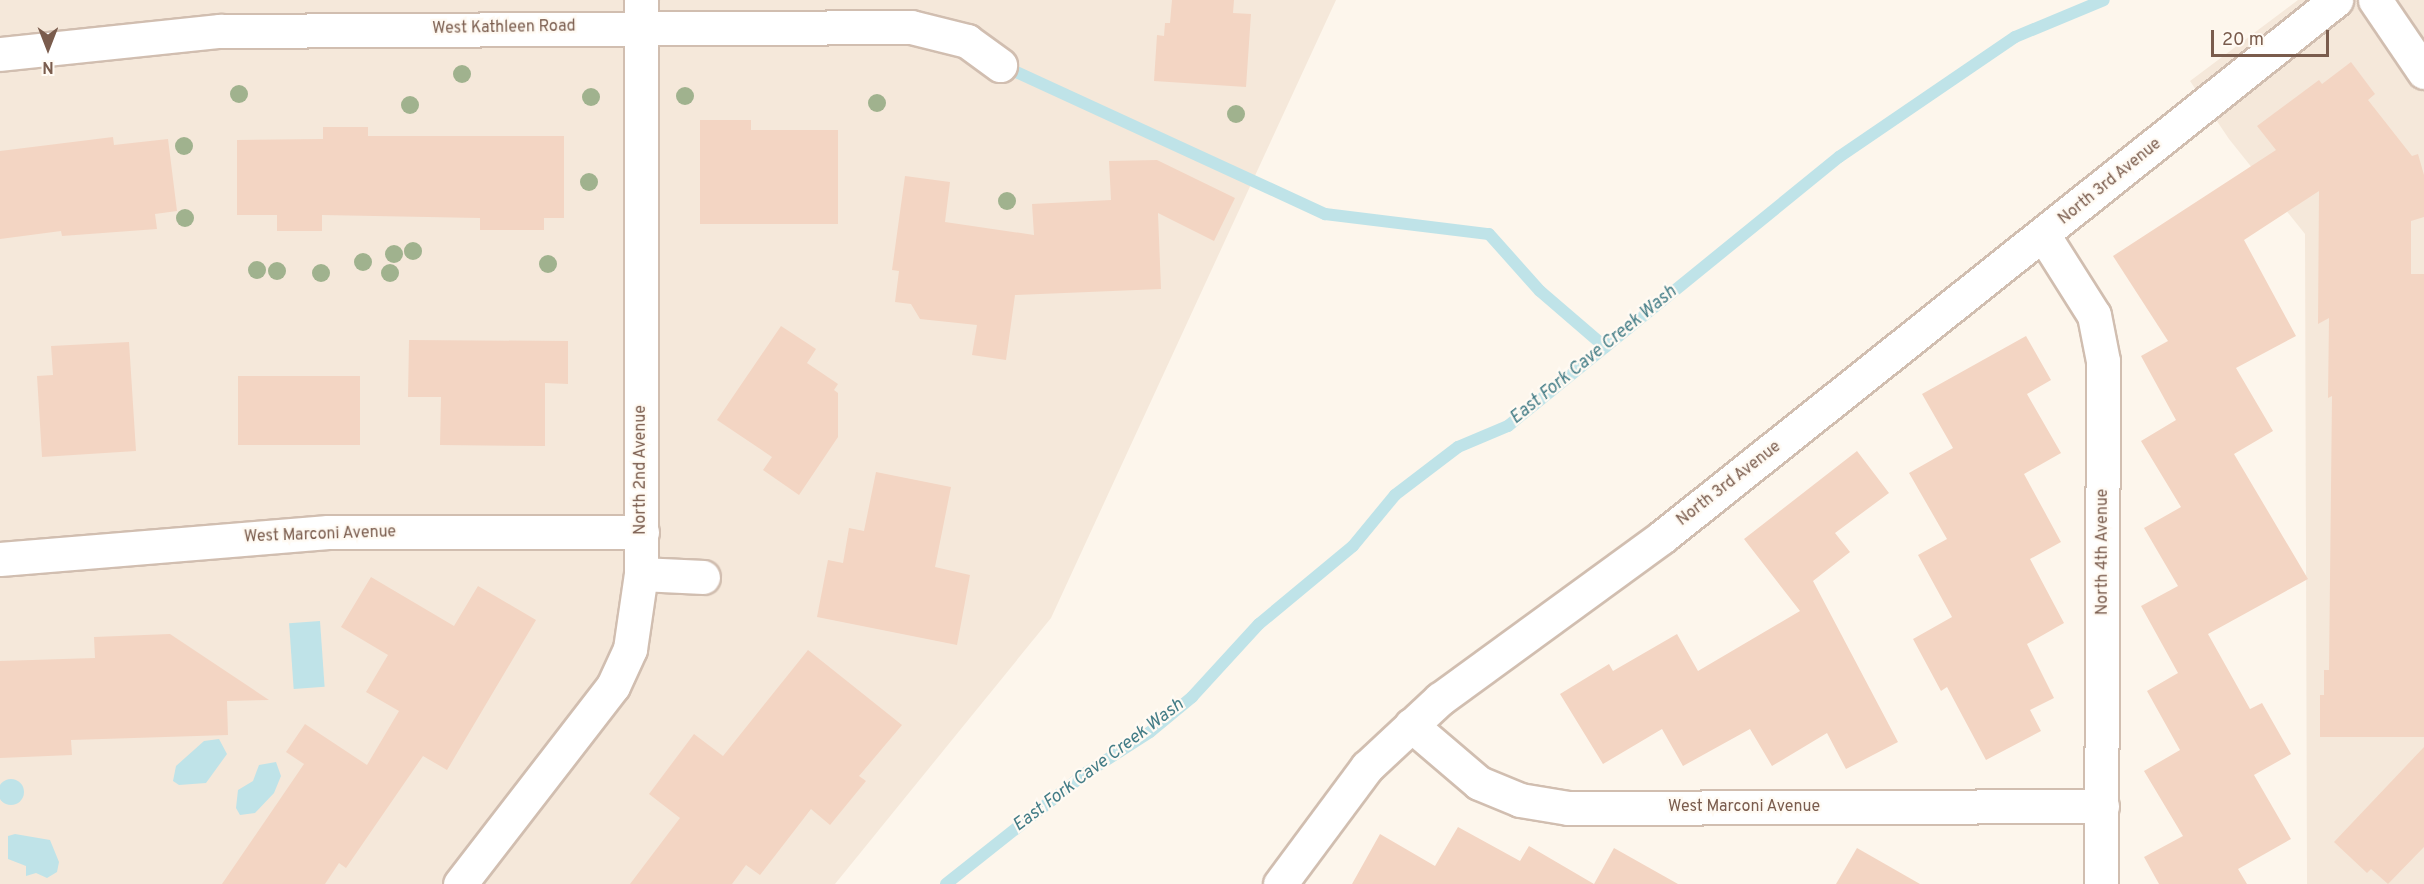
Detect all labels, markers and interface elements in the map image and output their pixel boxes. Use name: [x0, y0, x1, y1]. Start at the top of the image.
street label: West Kathleen Road: [432, 17, 576, 39]
north arrow: [18, 18, 78, 78]
scale bar: [2214, 18, 2332, 56]
text: 20 m: [2222, 29, 2264, 52]
text: N: [42, 56, 54, 76]
street label: North 3rd Avenue: [2055, 135, 2165, 229]
water label: East Fork Cave Creek Wash: [1506, 282, 1682, 430]
street label: North 2nd Avenue: [631, 405, 651, 535]
street label: North 3rd Avenue: [1673, 437, 1785, 531]
street label: North 4th Avenue: [2093, 488, 2113, 616]
street label: West Marconi Avenue: [243, 523, 397, 547]
water label: East Fork Cave Creek Wash: [1009, 695, 1189, 837]
street label: West Marconi Avenue: [1668, 797, 1820, 817]

